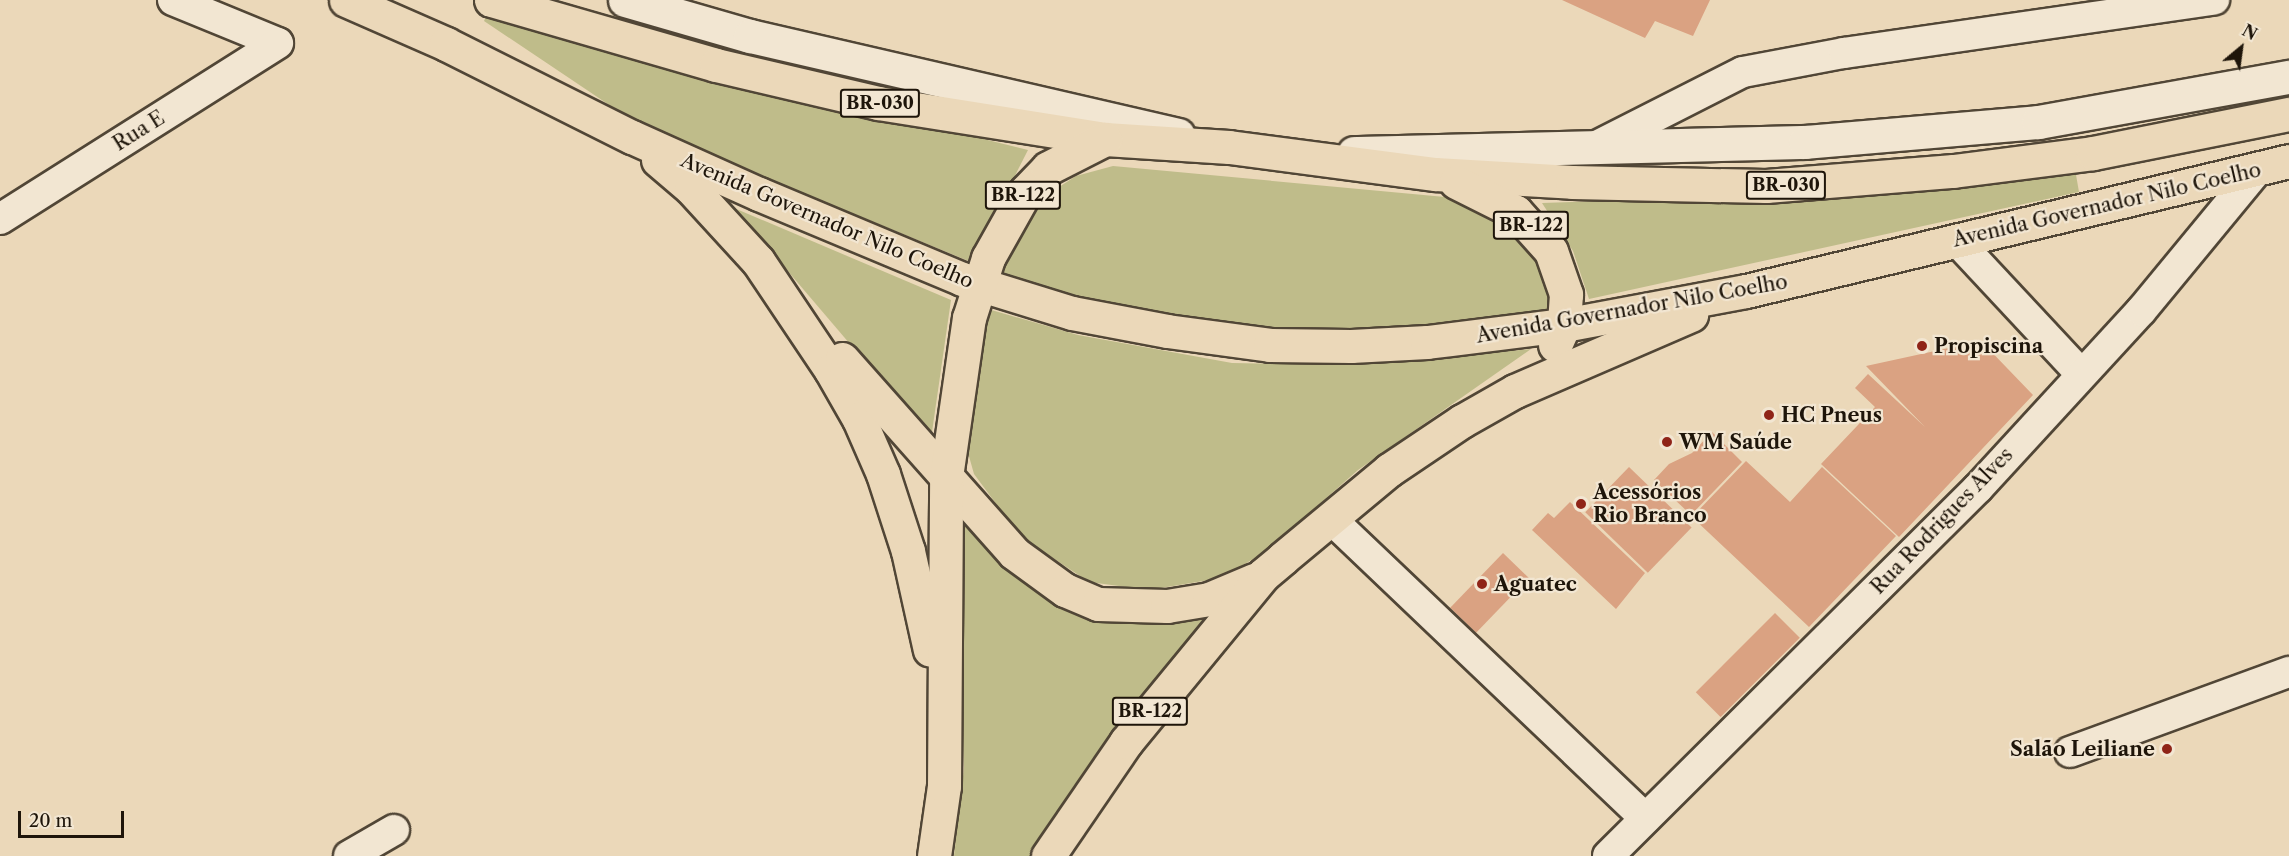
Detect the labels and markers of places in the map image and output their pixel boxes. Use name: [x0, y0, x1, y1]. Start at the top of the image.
place label: Propiscina: [1934, 334, 2043, 358]
marker: Propiscina: [1915, 339, 1929, 353]
place label: HC Pneus: [1781, 403, 1882, 427]
marker: HC Pneus: [1762, 408, 1776, 422]
place label: WM Saúde: [1679, 430, 1792, 454]
marker: WM Saúde: [1660, 435, 1674, 449]
place label: Acessórios Rio Branco: [1593, 480, 1707, 527]
marker: Acessórios Rio Branco: [1574, 497, 1588, 511]
place label: Aguatec: [1494, 572, 1577, 596]
marker: Aguatec: [1475, 577, 1489, 591]
place label: Salão Leiliane: [2010, 737, 2155, 761]
marker: Salão Leiliane: [2160, 742, 2174, 756]

